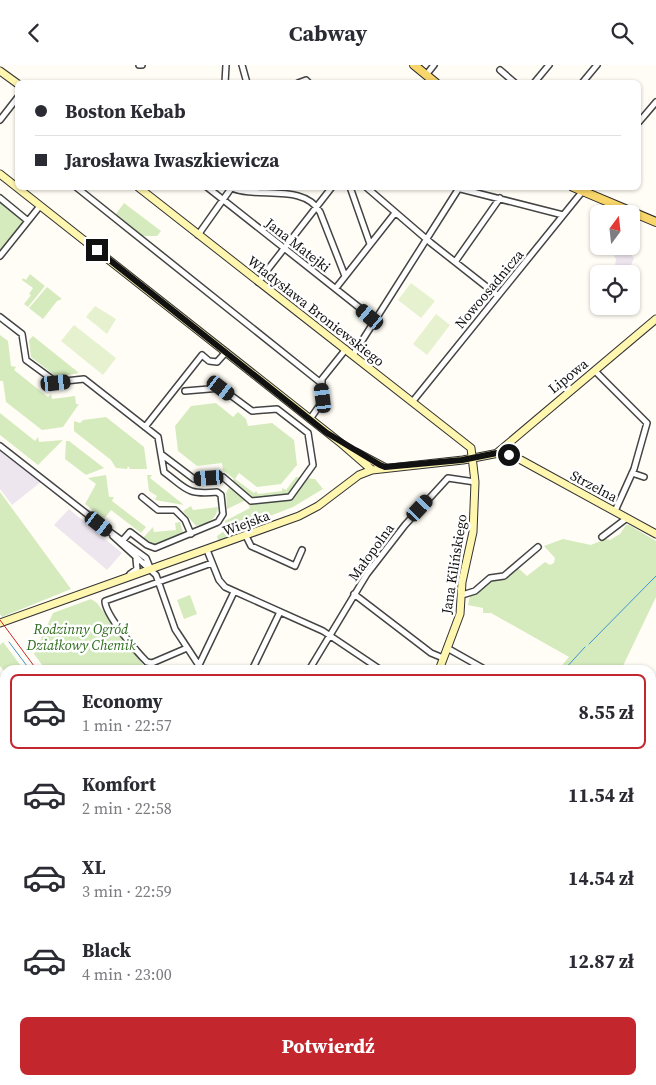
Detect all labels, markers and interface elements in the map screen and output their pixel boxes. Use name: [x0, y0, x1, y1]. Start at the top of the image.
text: Cabway: [289, 18, 367, 48]
icon: back: [20, 19, 48, 47]
icon: search: [608, 19, 636, 47]
text: Boston Kebab: [65, 98, 186, 124]
text: Jarosława Iwaszkiewicza: [65, 147, 279, 173]
north arrow: [590, 205, 640, 255]
map controls: [590, 205, 640, 315]
street label: Jana Matejki: [260, 213, 335, 277]
route end: [86, 239, 108, 261]
street label: Nowoosadnicza: [450, 244, 529, 333]
street label: Władysława Broniewskiego: [243, 251, 389, 371]
button: locate: [590, 265, 640, 315]
car: [353, 302, 386, 332]
street label: Lipowa: [544, 353, 593, 398]
car: [204, 373, 237, 403]
car: [40, 374, 71, 392]
car: [313, 382, 332, 414]
route start: [498, 444, 520, 466]
street label: Strzelna: [567, 465, 622, 507]
car: [193, 469, 224, 487]
car: [404, 492, 435, 524]
street label: Wiejska: [220, 505, 273, 541]
car: [82, 509, 115, 539]
street label: Jana Kilińskiego: [436, 512, 472, 616]
street label: Małopolna: [343, 518, 399, 585]
park label: Rodzinny Ogród Działkowy Chemik: [25, 619, 136, 655]
text: Economy: [82, 688, 163, 714]
icon: car: [22, 689, 67, 734]
text: 8.55 zł: [578, 699, 634, 725]
text: 1 min · 22:57: [82, 714, 172, 736]
text: Komfort: [82, 771, 156, 797]
icon: car: [22, 772, 67, 817]
text: 11.54 zł: [568, 782, 634, 808]
text: 2 min · 22:58: [82, 797, 172, 819]
text: XL: [82, 854, 105, 880]
icon: car: [22, 855, 67, 900]
text: 14.54 zł: [568, 865, 634, 891]
text: 3 min · 22:59: [82, 880, 172, 902]
text: Black: [82, 937, 131, 963]
icon: car: [22, 938, 67, 983]
text: 12.87 zł: [568, 948, 634, 974]
text: 4 min · 23:00: [82, 963, 172, 985]
button: Potwierdź: [20, 1017, 636, 1075]

